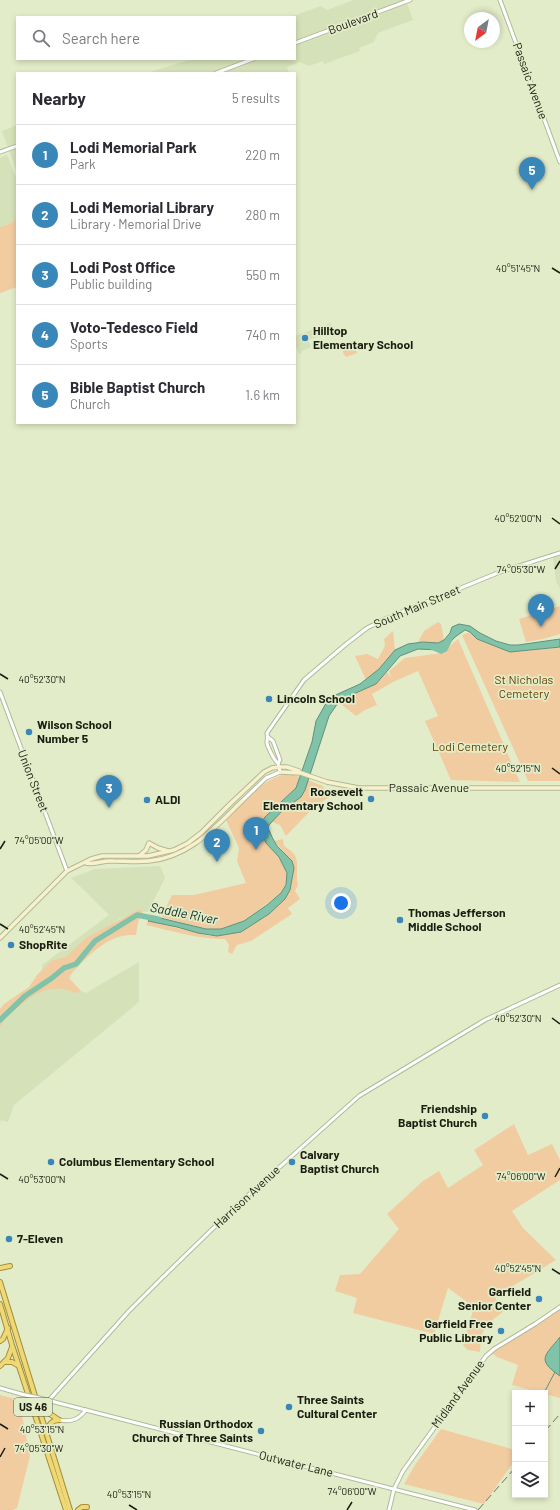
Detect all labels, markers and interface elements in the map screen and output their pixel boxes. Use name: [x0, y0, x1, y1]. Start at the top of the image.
street label: Boulevard: [326, 6, 380, 37]
north arrow: [464, 12, 500, 48]
search box: [16, 16, 296, 60]
icon: search: [30, 27, 52, 49]
text: Search here: [62, 29, 140, 47]
street label: Passaic Avenue: [511, 40, 551, 121]
text: Nearby: [32, 88, 86, 108]
text: 5 results: [232, 90, 280, 106]
text: Lodi Memorial Park: [70, 138, 197, 156]
text: 1: [43, 147, 47, 163]
text: 220 m: [245, 147, 280, 163]
text: Park: [70, 156, 96, 172]
pin: 5: [519, 157, 545, 190]
text: Lodi Memorial Library: [70, 198, 214, 216]
text: 2: [41, 207, 49, 223]
text: 280 m: [246, 207, 280, 223]
text: Library · Memorial Drive: [70, 216, 201, 232]
text: Lodi Post Office: [70, 258, 175, 276]
text: 40°51'45"N: [496, 262, 540, 274]
text: 3: [41, 267, 49, 283]
text: 550 m: [246, 267, 280, 283]
text: Public building: [70, 276, 152, 292]
text: Voto-Tedesco Field: [70, 318, 198, 336]
place label: Hilltop Elementary School: [313, 323, 413, 351]
text: 4: [41, 327, 49, 343]
text: 740 m: [246, 327, 280, 343]
marker: Hilltop Elementary School: [300, 333, 310, 343]
text: Sports: [70, 336, 108, 352]
text: Bible Baptist Church: [70, 378, 205, 396]
text: 5: [41, 387, 49, 403]
text: 1.6 km: [245, 387, 280, 403]
text: Church: [70, 396, 110, 412]
text: 40°52'00"N: [494, 512, 542, 524]
text: 74°05'30"W: [497, 563, 545, 575]
street label: South Main Street: [371, 582, 462, 631]
pin: 4: [528, 594, 554, 627]
park label: St Nicholas Cemetery: [495, 672, 554, 700]
text: 40°52'30"N: [19, 673, 65, 685]
place label: Lincoln School: [277, 691, 355, 705]
marker: Lincoln School: [264, 694, 274, 704]
place label: Wilson School Number 5: [37, 717, 112, 745]
marker: Wilson School Number 5: [24, 727, 34, 737]
park label: Lodi Cemetery: [432, 739, 508, 753]
street label: Union Street: [16, 748, 52, 814]
text: 40°52'15"N: [496, 762, 540, 774]
pin: 3: [96, 775, 122, 808]
street label: Passaic Avenue: [389, 780, 469, 794]
place label: Roosevelt Elementary School: [263, 784, 363, 812]
place label: ALDI: [155, 792, 181, 806]
marker: Roosevelt Elementary School: [366, 794, 376, 804]
marker: ALDI: [142, 795, 152, 805]
pin: 1: [243, 817, 269, 850]
pin: 2: [204, 829, 230, 862]
text: 74°05'00"W: [15, 834, 64, 846]
your location: [331, 893, 351, 913]
water label: Saddle River: [149, 899, 219, 927]
place label: Thomas Jefferson Middle School: [408, 905, 506, 933]
marker: Thomas Jefferson Middle School: [395, 915, 405, 925]
text: 40°52'45"N: [19, 923, 65, 935]
place label: ShopRite: [19, 937, 68, 951]
marker: ShopRite: [6, 940, 16, 950]
text: 40°52'30"N: [495, 1012, 541, 1024]
place label: Friendship Baptist Church: [398, 1101, 477, 1129]
marker: Friendship Baptist Church: [480, 1111, 490, 1121]
place label: Calvary Baptist Church: [300, 1147, 379, 1175]
place label: Columbus Elementary School: [59, 1154, 214, 1168]
marker: Columbus Elementary School: [46, 1157, 56, 1167]
marker: Calvary Baptist Church: [287, 1157, 297, 1167]
street label: Harrison Avenue: [210, 1162, 282, 1230]
text: 74°06'00"W: [497, 1170, 546, 1182]
text: 40°53'00"N: [18, 1173, 66, 1185]
place label: 7-Eleven: [17, 1231, 63, 1245]
marker: 7-Eleven: [4, 1234, 14, 1244]
text: 40°52'45"N: [495, 1262, 541, 1274]
place label: Garfield Senior Center: [458, 1284, 531, 1312]
marker: Garfield Senior Center: [534, 1294, 544, 1304]
place label: Garfield Free Public Library: [419, 1316, 493, 1344]
marker: Garfield Free Public Library: [496, 1326, 506, 1336]
street label: Midland Avenue: [428, 1357, 487, 1430]
map controls: [512, 1390, 548, 1498]
button: +: [512, 1390, 548, 1426]
place label: Three Saints Cultural Center: [297, 1392, 377, 1420]
road number: US 46: [14, 1398, 52, 1416]
marker: Three Saints Cultural Center: [284, 1402, 294, 1412]
place label: Russian Orthodox Church of Three Saints: [132, 1416, 254, 1444]
text: 40°53'15"N: [20, 1423, 64, 1435]
marker: Russian Orthodox Church of Three Saints: [256, 1426, 266, 1436]
button: −: [512, 1426, 548, 1462]
text: 74°05'30"W: [15, 1442, 63, 1454]
street label: Outwater Lane: [258, 1447, 335, 1479]
button: layers: [512, 1462, 548, 1498]
text: 74°06'00"W: [328, 1485, 377, 1497]
text: 40°53'15"N: [107, 1488, 151, 1500]

